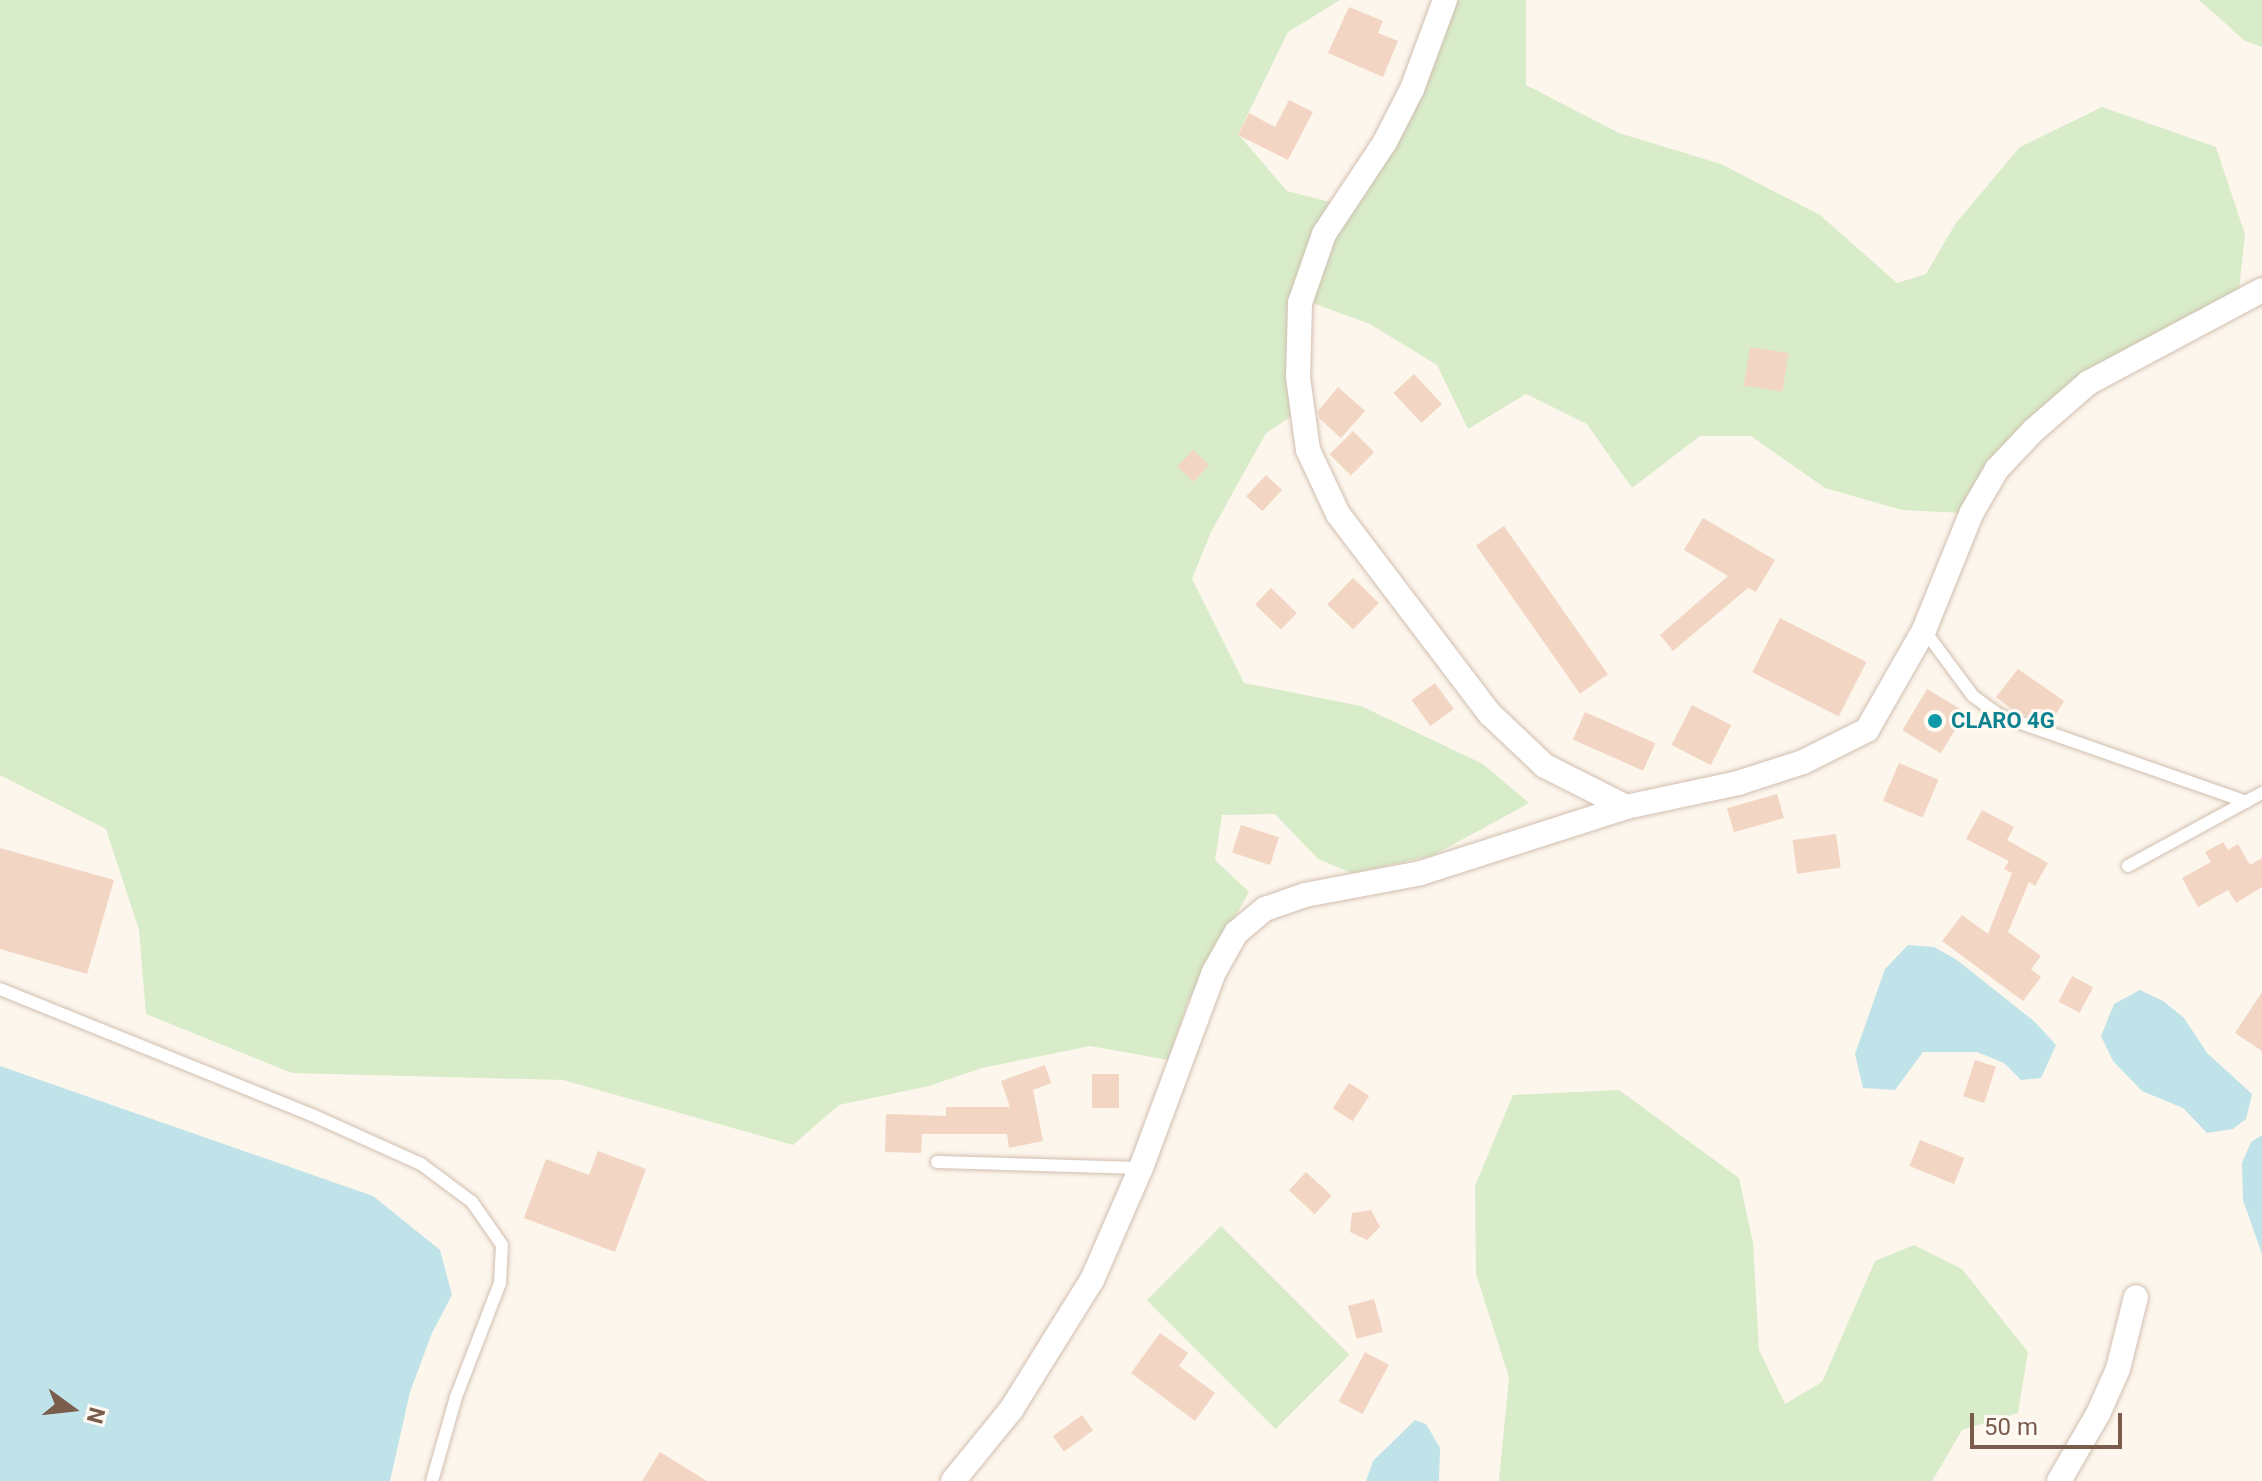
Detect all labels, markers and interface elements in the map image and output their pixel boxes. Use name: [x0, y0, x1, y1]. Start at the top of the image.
place label: CLARO 4G: [1951, 708, 2055, 734]
marker: CLARO 4G: [1926, 712, 1944, 730]
north arrow: [32, 1369, 112, 1449]
scale bar: [1974, 1397, 2126, 1447]
text: N: [82, 1405, 110, 1426]
text: 50 m: [1984, 1413, 2038, 1441]

